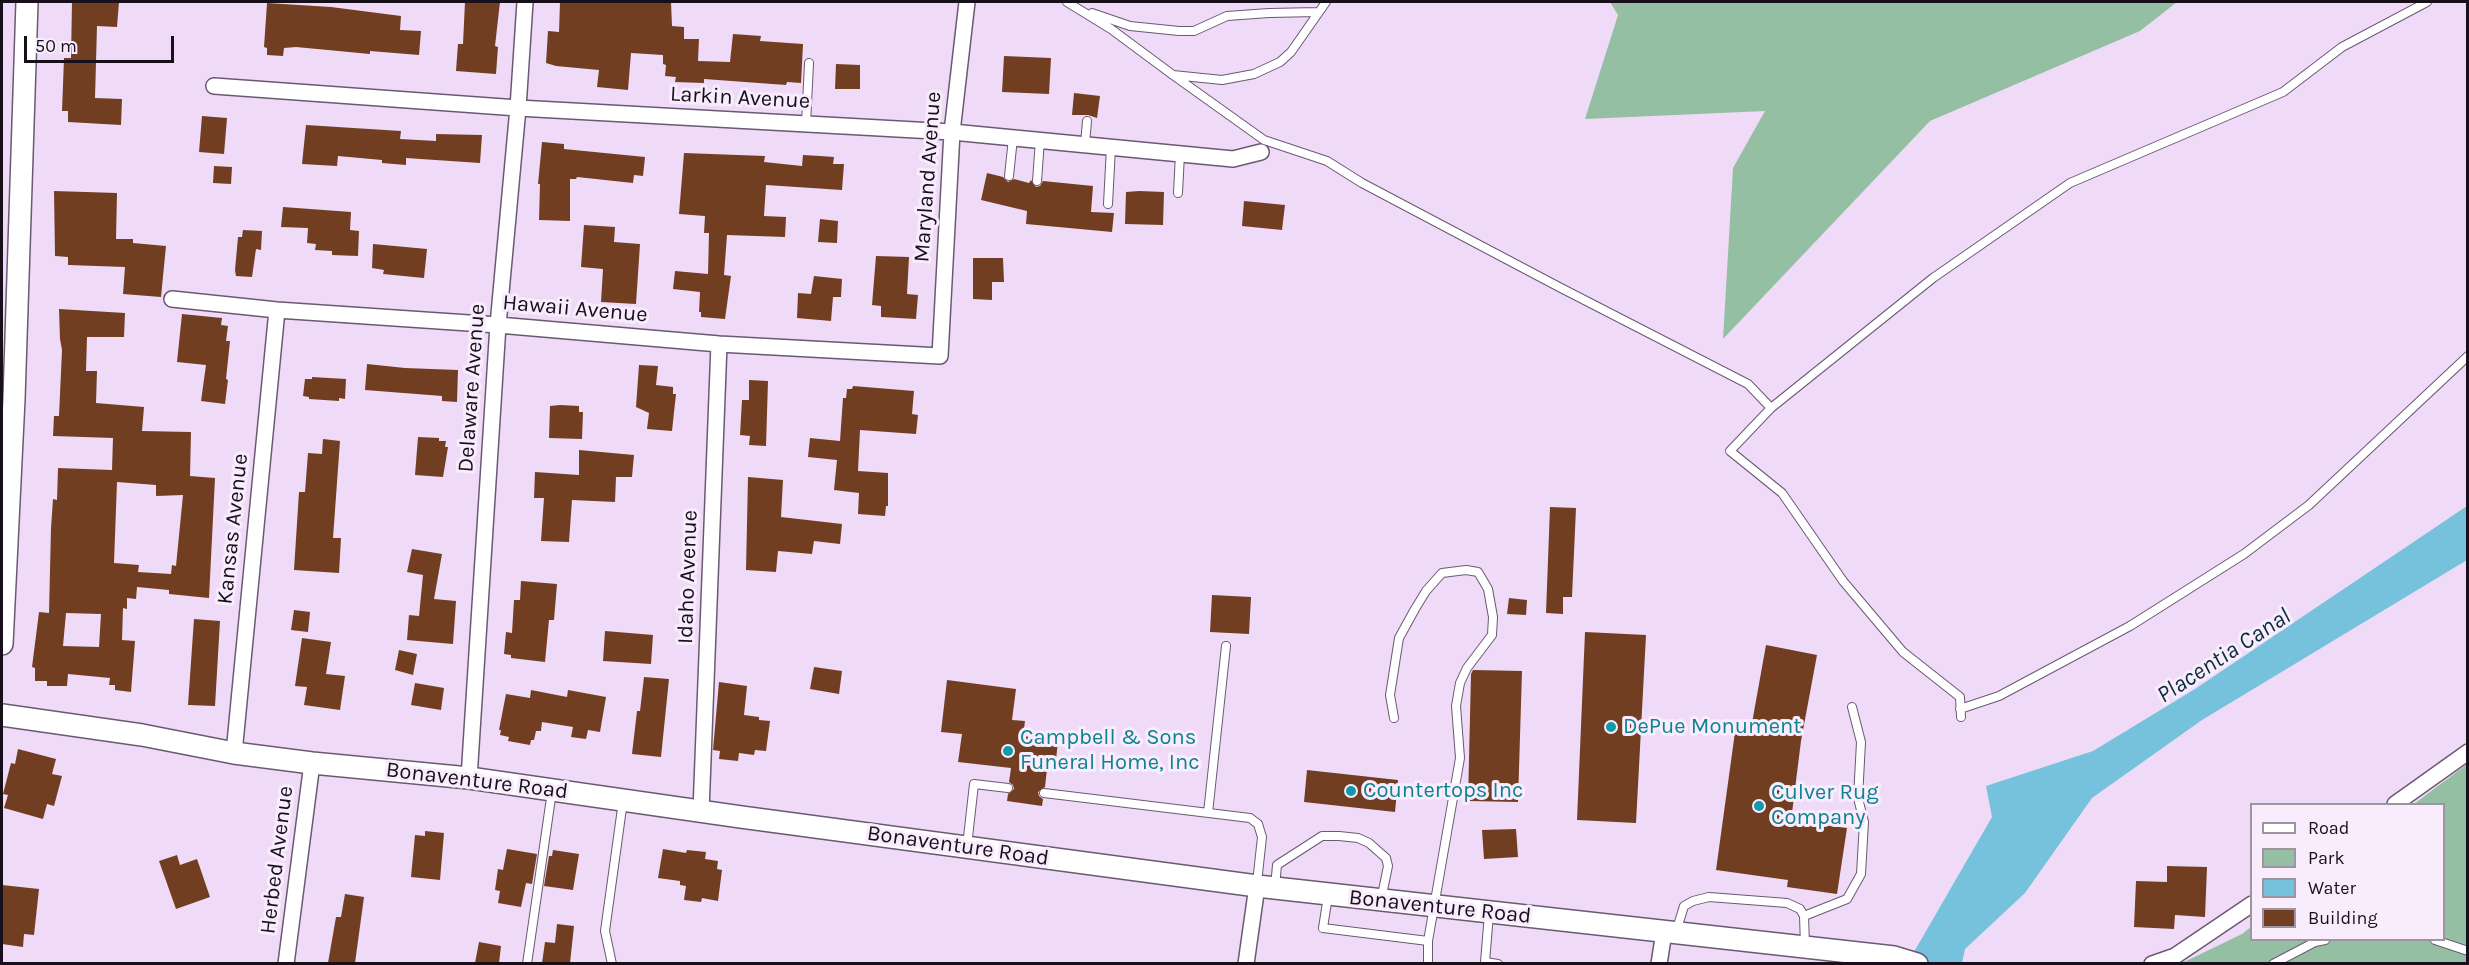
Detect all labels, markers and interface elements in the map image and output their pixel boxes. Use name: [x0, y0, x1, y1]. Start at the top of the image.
scale bar: [27, 24, 177, 62]
text: 50 m: [35, 35, 77, 57]
street label: Larkin Avenue: [669, 81, 811, 115]
street label: Maryland Avenue: [909, 91, 947, 263]
street label: Hawaii Avenue: [501, 290, 649, 328]
street label: Delaware Avenue: [453, 303, 491, 473]
street label: Kansas Avenue: [212, 452, 254, 606]
street label: Idaho Avenue: [672, 509, 704, 645]
water label: Placentia Canal: [2152, 602, 2296, 710]
place label: DePue Monument: [1623, 714, 1802, 740]
marker: DePue Monument: [1604, 720, 1618, 734]
place label: Campbell & Sons Funeral Home, Inc: [1020, 725, 1200, 776]
marker: Campbell & Sons Funeral Home, Inc: [1001, 744, 1015, 758]
street label: Bonaventure Road: [384, 757, 570, 805]
place label: Countertops Inc: [1363, 778, 1523, 804]
place label: Culver Rug Company: [1771, 780, 1879, 831]
street label: Herbed Avenue: [255, 784, 299, 936]
marker: Countertops Inc: [1344, 784, 1358, 798]
marker: Culver Rug Company: [1752, 799, 1766, 813]
legend: [2250, 803, 2445, 941]
text: Road: [2308, 817, 2349, 839]
street label: Bonaventure Road: [865, 820, 1051, 872]
text: Park: [2308, 847, 2345, 869]
text: Water: [2308, 877, 2356, 899]
street label: Bonaventure Road: [1347, 884, 1533, 930]
text: Building: [2308, 907, 2378, 929]

